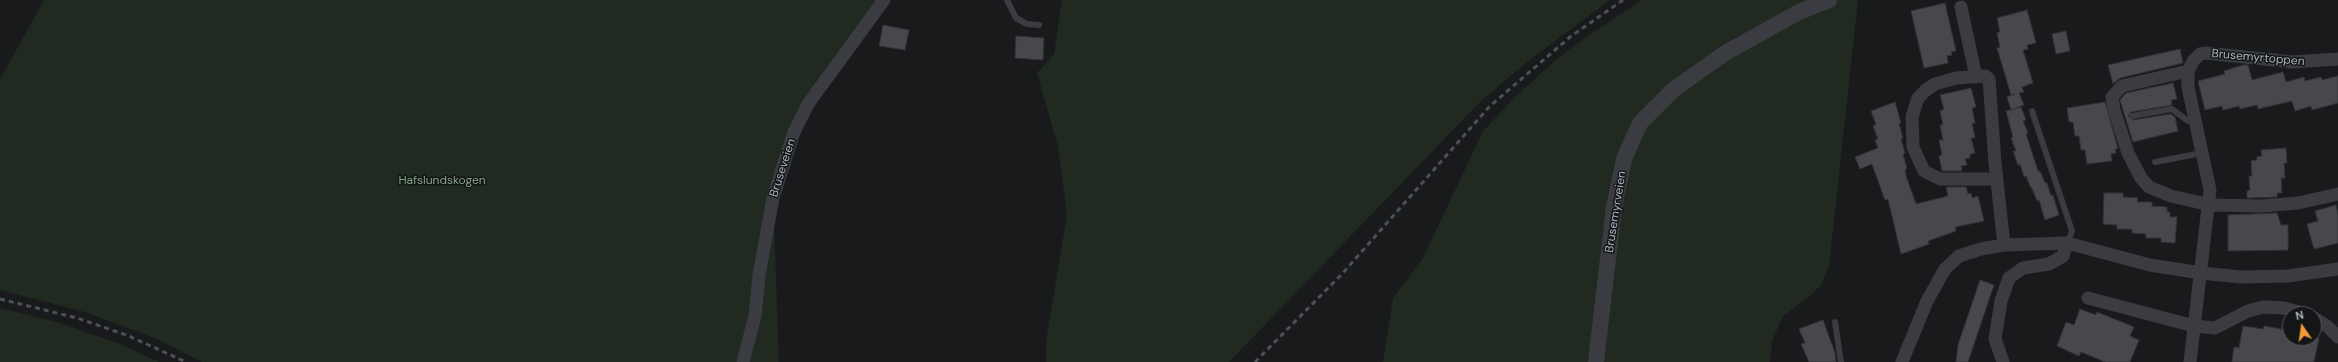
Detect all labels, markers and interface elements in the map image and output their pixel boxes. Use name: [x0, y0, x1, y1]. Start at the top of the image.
street label: Brusemyrtoppen: [2211, 47, 2305, 69]
street label: Bruseveien: [767, 137, 799, 199]
street label: Brusemyrveien: [1602, 170, 1630, 254]
park label: Hafslundskogen: [398, 174, 486, 188]
north arrow: [2282, 306, 2322, 346]
text: N: [2294, 308, 2305, 323]

